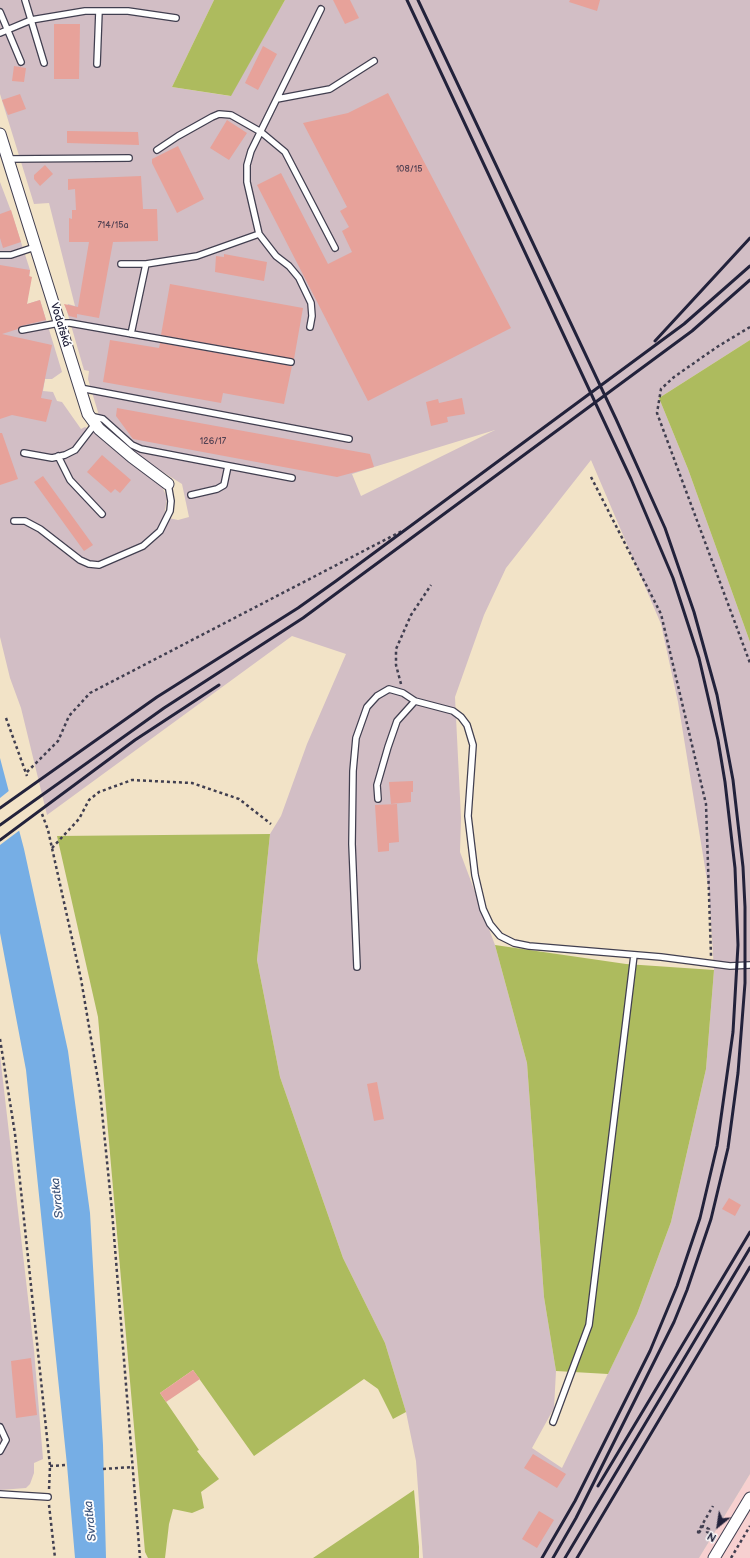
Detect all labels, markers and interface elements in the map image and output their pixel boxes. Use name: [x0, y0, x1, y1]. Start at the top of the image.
house number: 108/15: [396, 165, 422, 175]
house number: 714/15a: [97, 221, 129, 231]
street label: Vodařská: [47, 301, 73, 349]
house number: 126/17: [200, 437, 226, 447]
water label: Svratka: [49, 1177, 67, 1219]
water label: Svratka: [82, 1500, 100, 1542]
north arrow: [698, 1506, 738, 1546]
text: N: [705, 1529, 719, 1545]

